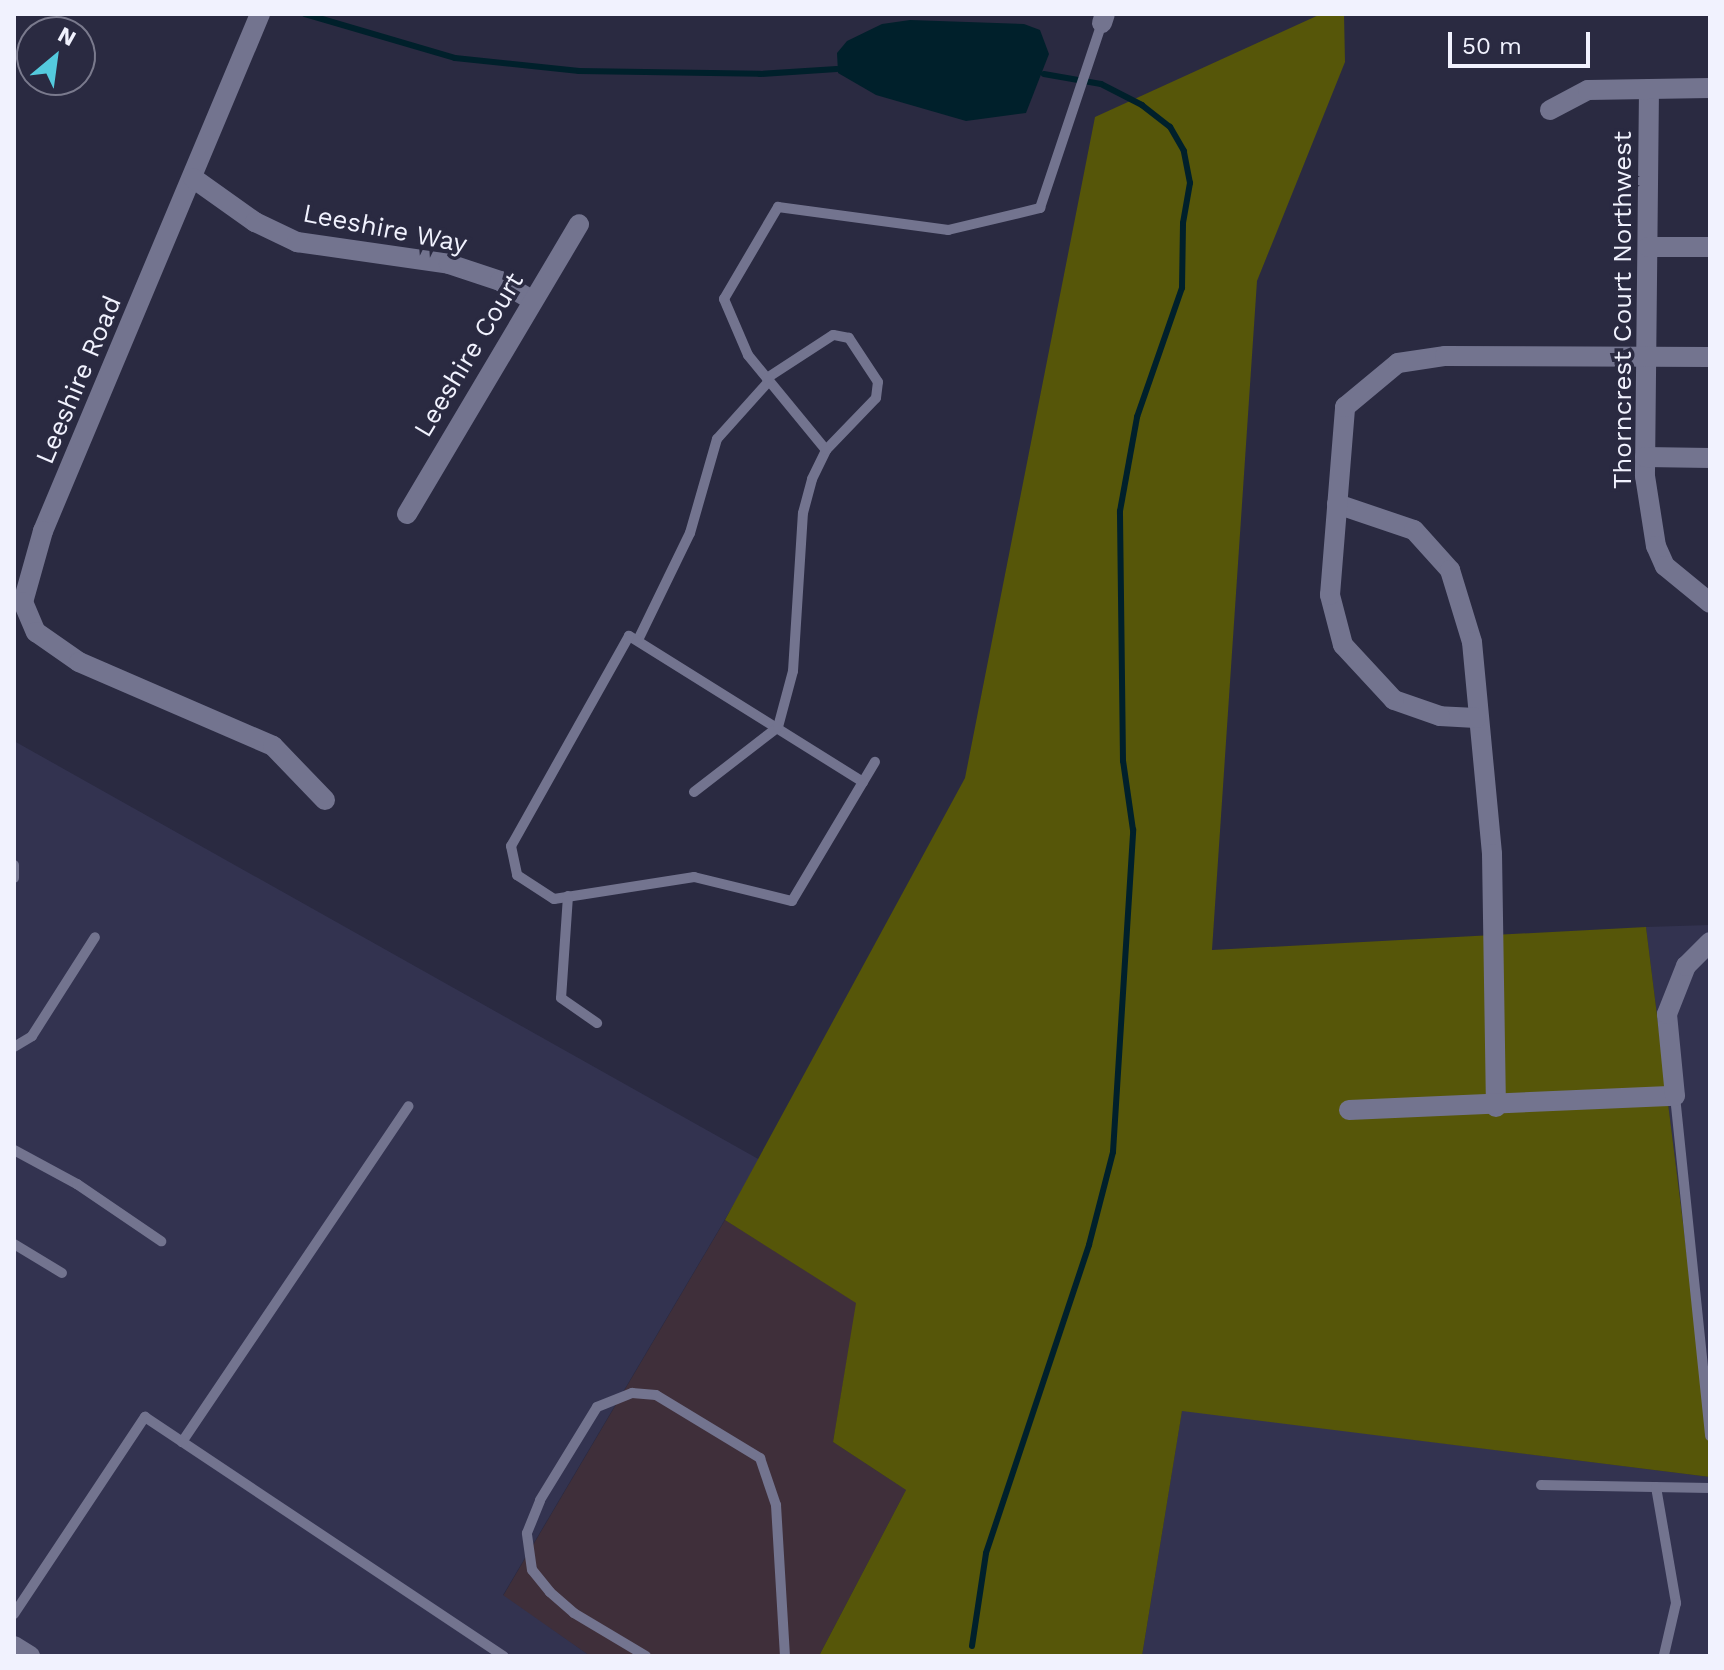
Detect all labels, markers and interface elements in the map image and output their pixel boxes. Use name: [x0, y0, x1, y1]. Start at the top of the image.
north arrow: [16, 16, 96, 96]
scale bar: [1452, 16, 1594, 66]
text: N: [54, 21, 80, 51]
text: 50 m: [1462, 32, 1522, 60]
street label: Thorncrest Court Northwest: [1607, 131, 1639, 489]
street label: Leeshire Way: [300, 198, 470, 260]
street label: Leeshire Court: [408, 267, 530, 443]
street label: Leeshire Road: [30, 291, 128, 469]

